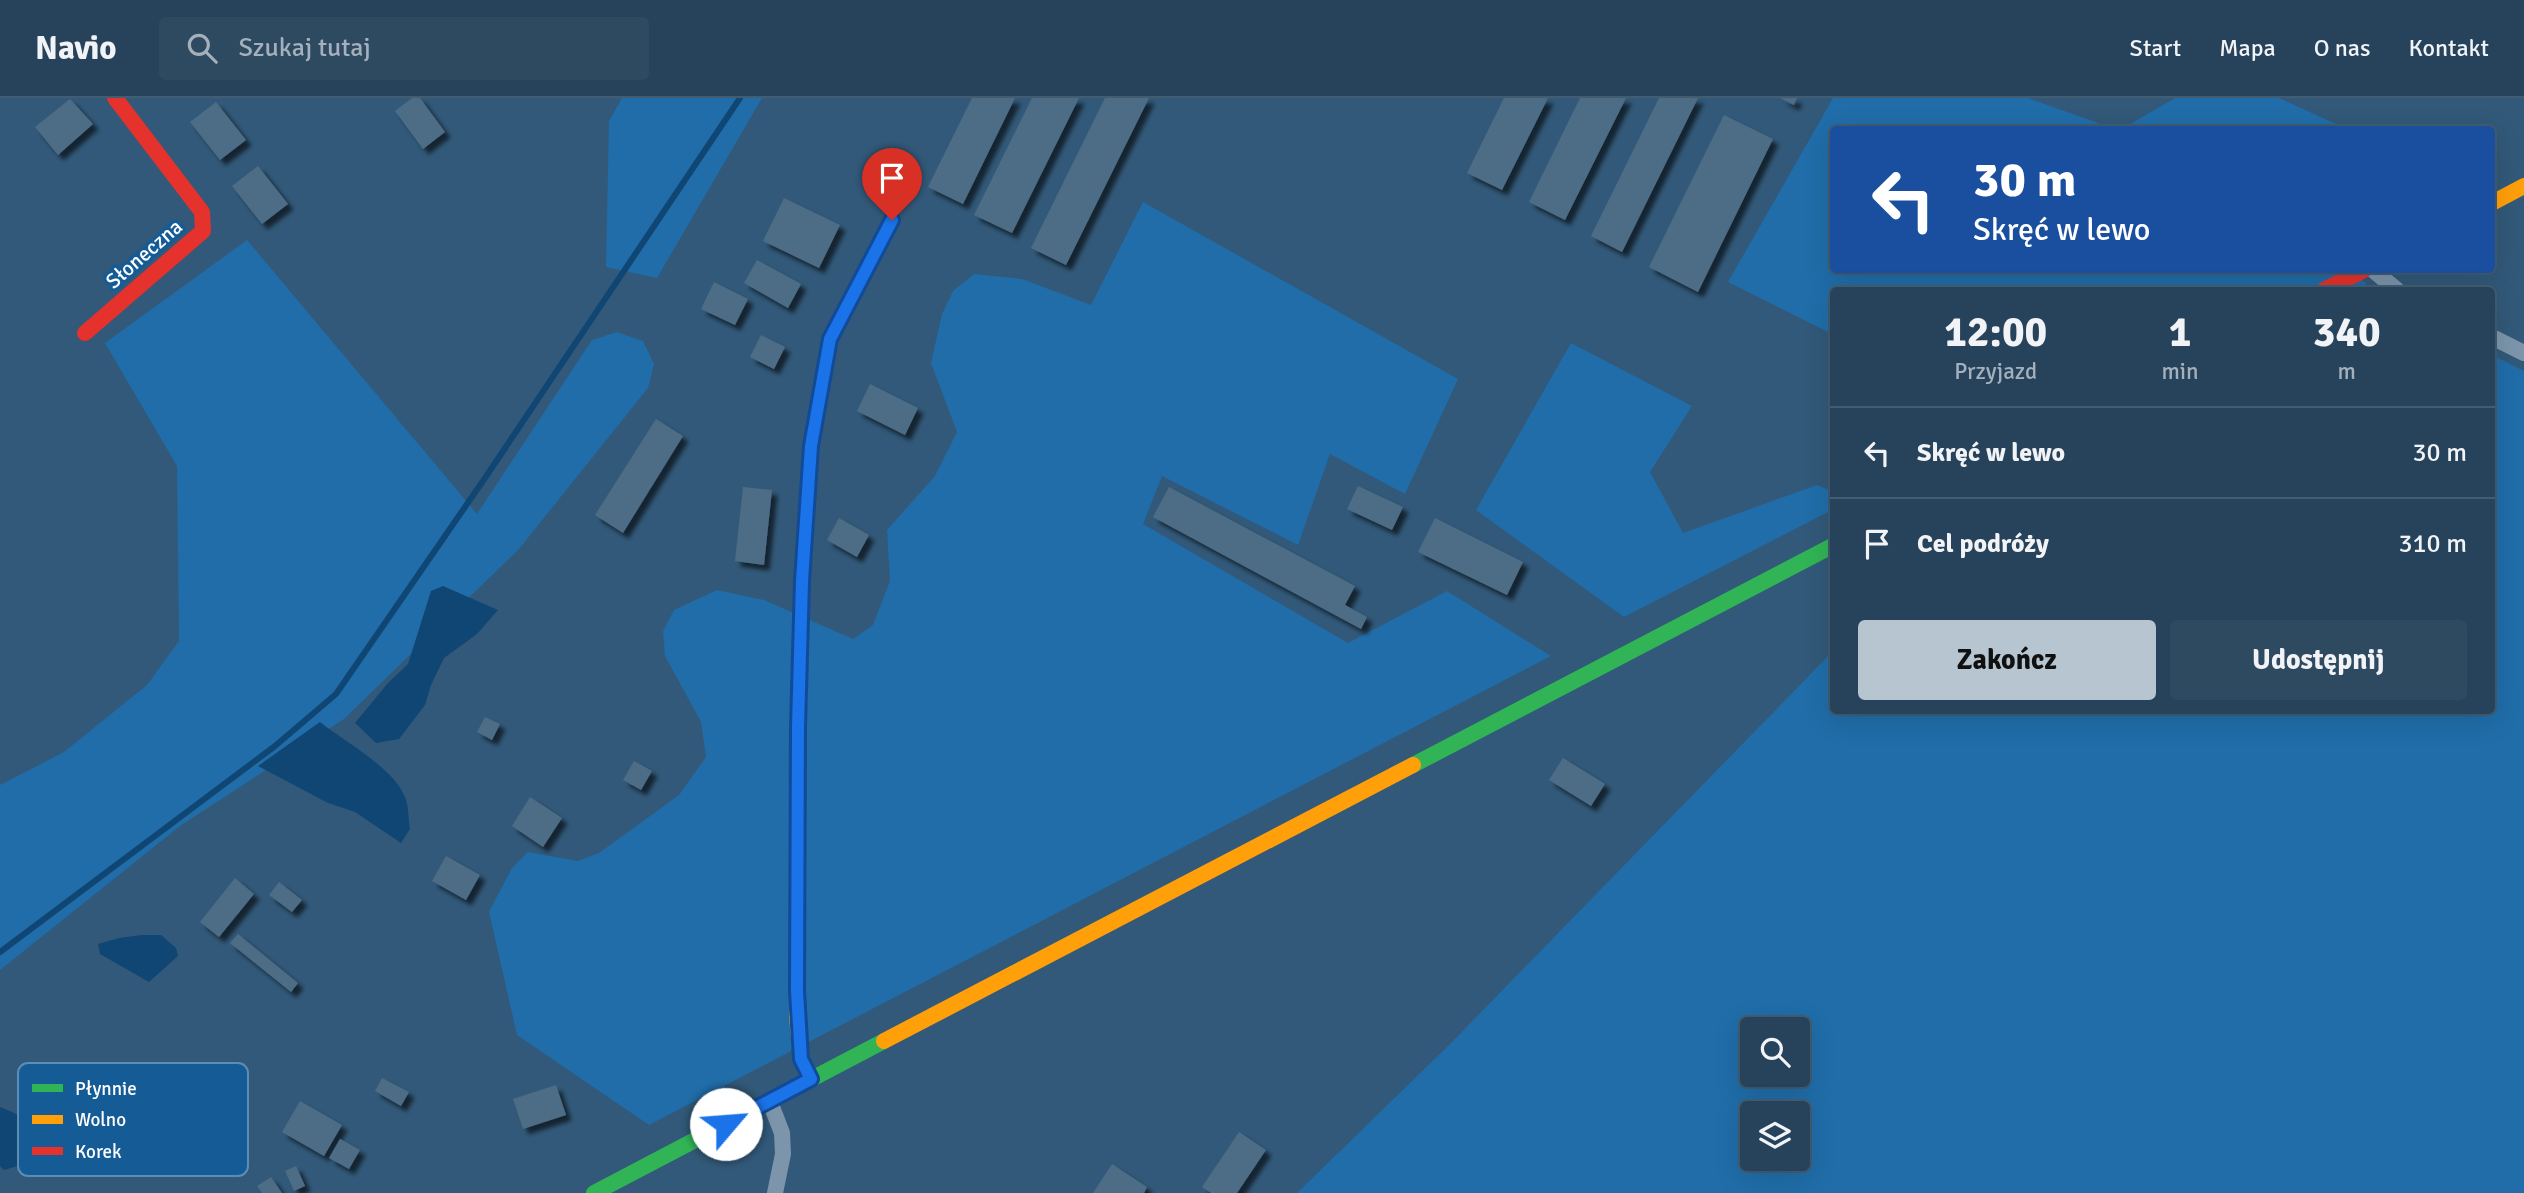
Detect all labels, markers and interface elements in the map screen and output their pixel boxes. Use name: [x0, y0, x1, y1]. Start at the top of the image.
search box: [159, 17, 649, 80]
text: Navio: [35, 28, 117, 69]
icon: search: [183, 29, 221, 67]
text: Szukaj tutaj: [239, 32, 371, 64]
text: Start: [2130, 33, 2181, 63]
text: Mapa: [2219, 33, 2276, 63]
text: O nas: [2314, 33, 2371, 63]
text: Kontakt: [2409, 33, 2489, 63]
pin: [862, 148, 922, 220]
text: 30 m: [1973, 150, 2076, 210]
icon: left: [1858, 154, 1949, 245]
icon: arrive: [873, 159, 911, 197]
text: Skręć w lewo: [1973, 210, 2150, 249]
street label: Słoneczna: [100, 214, 188, 294]
text: 12:00: [1944, 307, 2047, 358]
text: 1: [2169, 307, 2191, 358]
text: 340: [2313, 307, 2381, 358]
text: Przyjazd: [1954, 357, 2037, 386]
text: min: [2161, 357, 2199, 386]
text: m: [2338, 357, 2356, 386]
icon: left: [1858, 434, 1896, 472]
text: Skręć w lewo: [1917, 437, 2065, 469]
text: 30 m: [2412, 437, 2467, 469]
icon: arrive: [1858, 525, 1896, 563]
text: Cel podróży: [1917, 528, 2049, 560]
text: 310 m: [2398, 528, 2467, 560]
button: Zakończ: [1858, 620, 2156, 700]
button: Udostępnij: [2170, 620, 2467, 700]
map controls: [1740, 1017, 1810, 1171]
button: search: [1740, 1017, 1810, 1087]
legend: [18, 1063, 248, 1176]
text: Płynnie: [75, 1077, 137, 1101]
position arrow: [689, 1087, 763, 1161]
button: layers: [1740, 1101, 1810, 1171]
text: Wolno: [75, 1108, 126, 1132]
text: Korek: [75, 1140, 122, 1164]

